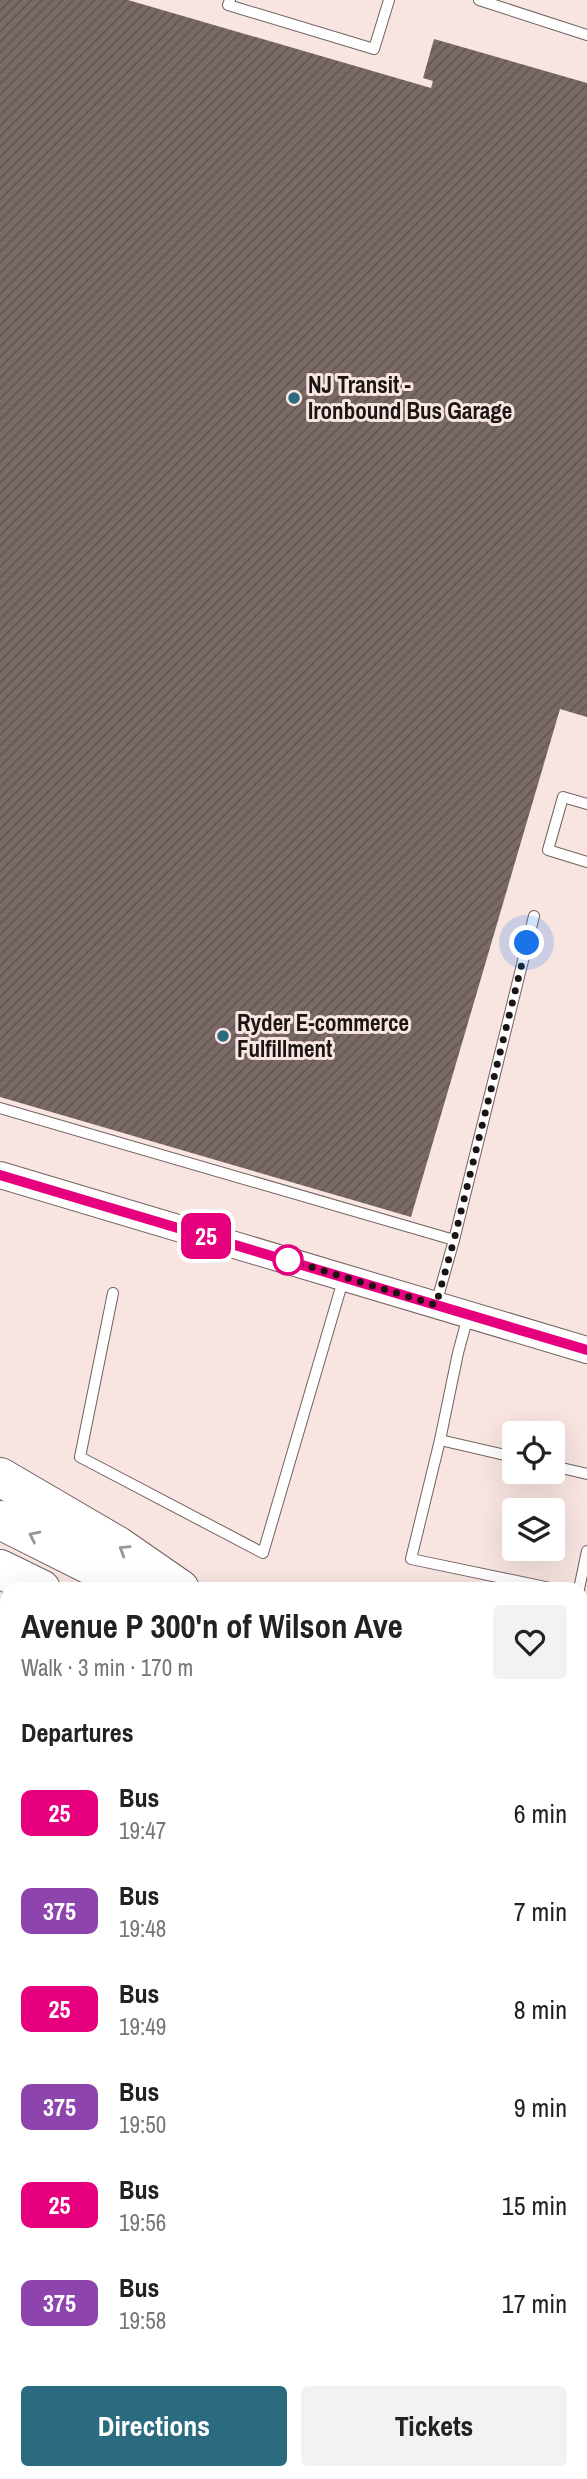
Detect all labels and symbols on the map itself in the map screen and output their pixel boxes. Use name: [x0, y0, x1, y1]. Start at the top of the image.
place label: NJ Transit - Ironbound Bus Garage: [308, 369, 512, 426]
marker: NJ Transit - Ironbound Bus Garage: [286, 390, 302, 406]
your location: [509, 925, 544, 960]
place label: Ryder E-commerce Fulfillment: [237, 1007, 409, 1064]
marker: Ryder E-commerce Fulfillment: [215, 1028, 231, 1044]
line badge: 25: [174, 1213, 238, 1259]
unlabelled marker: [273, 1245, 303, 1275]
one-way arrow: [29, 1530, 41, 1544]
one-way arrow: [119, 1546, 132, 1559]

